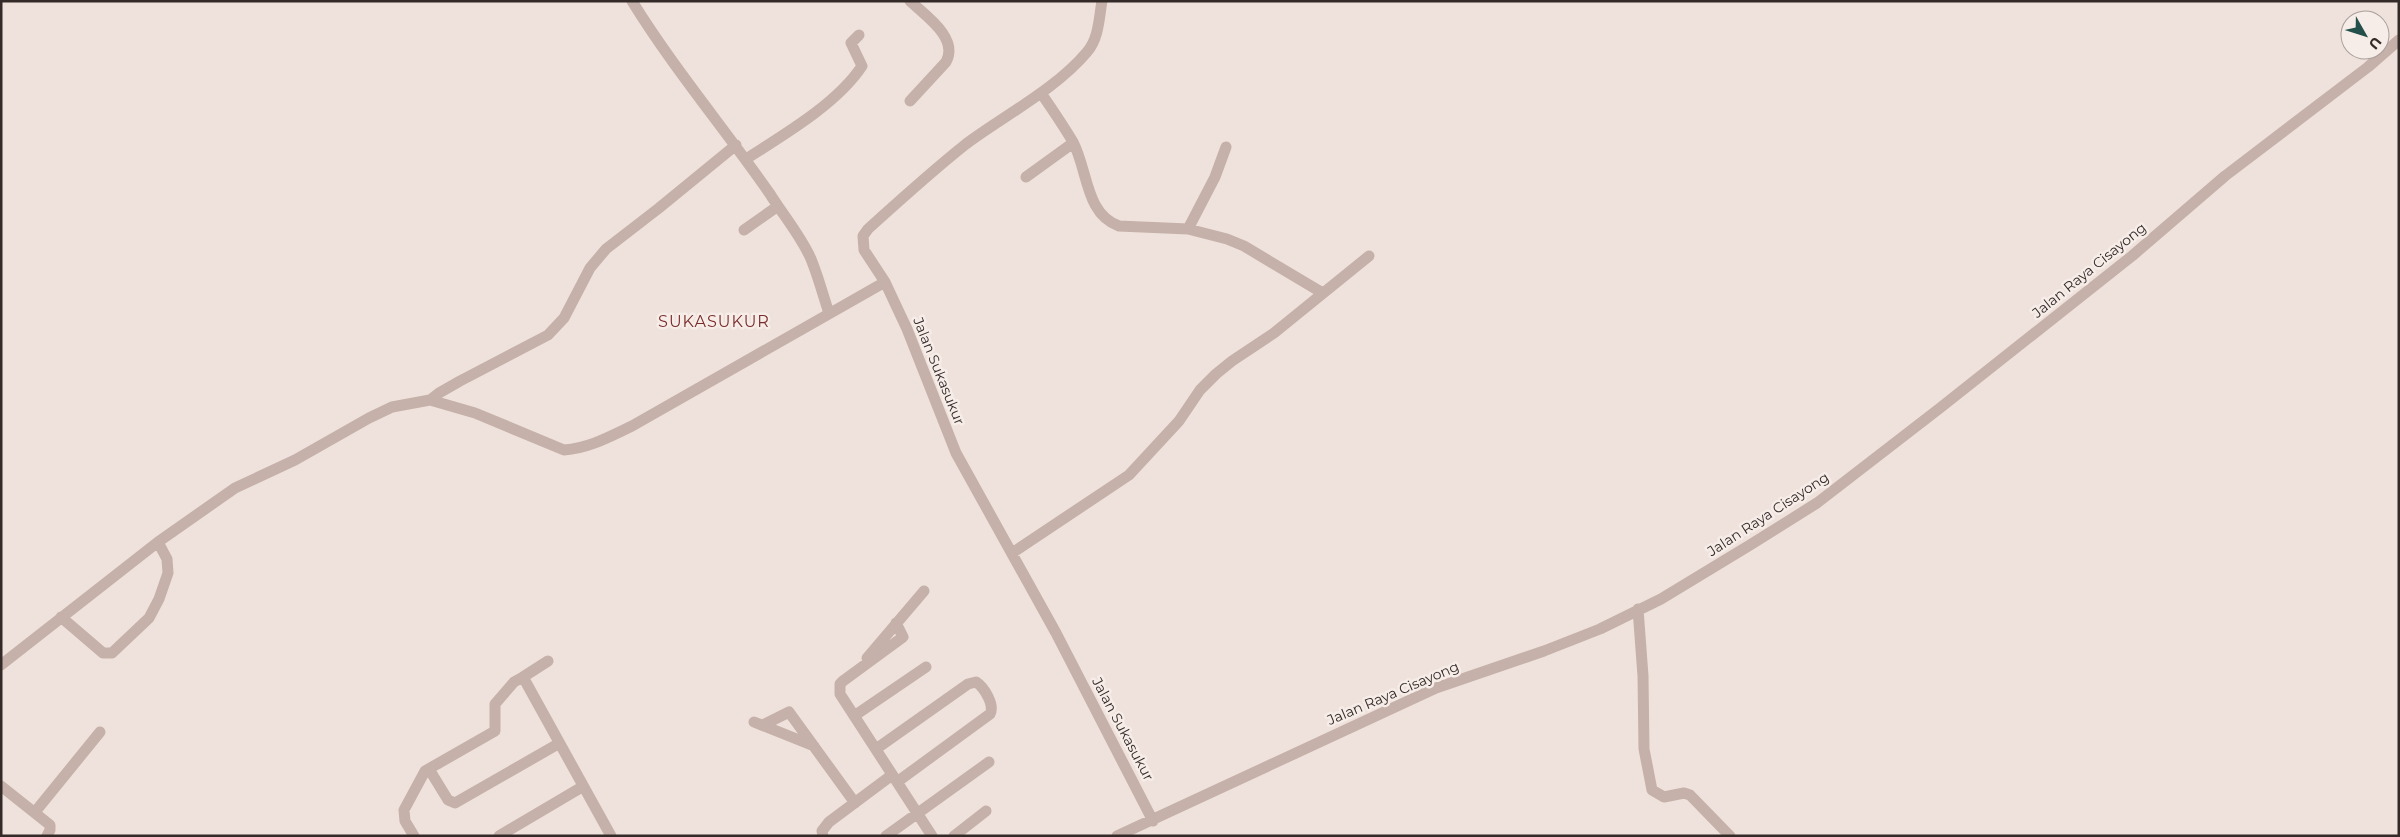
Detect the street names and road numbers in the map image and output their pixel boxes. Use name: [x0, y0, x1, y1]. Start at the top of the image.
street label: Jalan Raya Cisayong: [2028, 218, 2150, 322]
street label: Jalan Sukasukur: [909, 314, 969, 428]
street label: Jalan Raya Cisayong: [1703, 468, 1832, 561]
street label: Jalan Raya Cisayong: [1323, 657, 1462, 729]
street label: Jalan Sukasukur: [1088, 673, 1158, 784]

